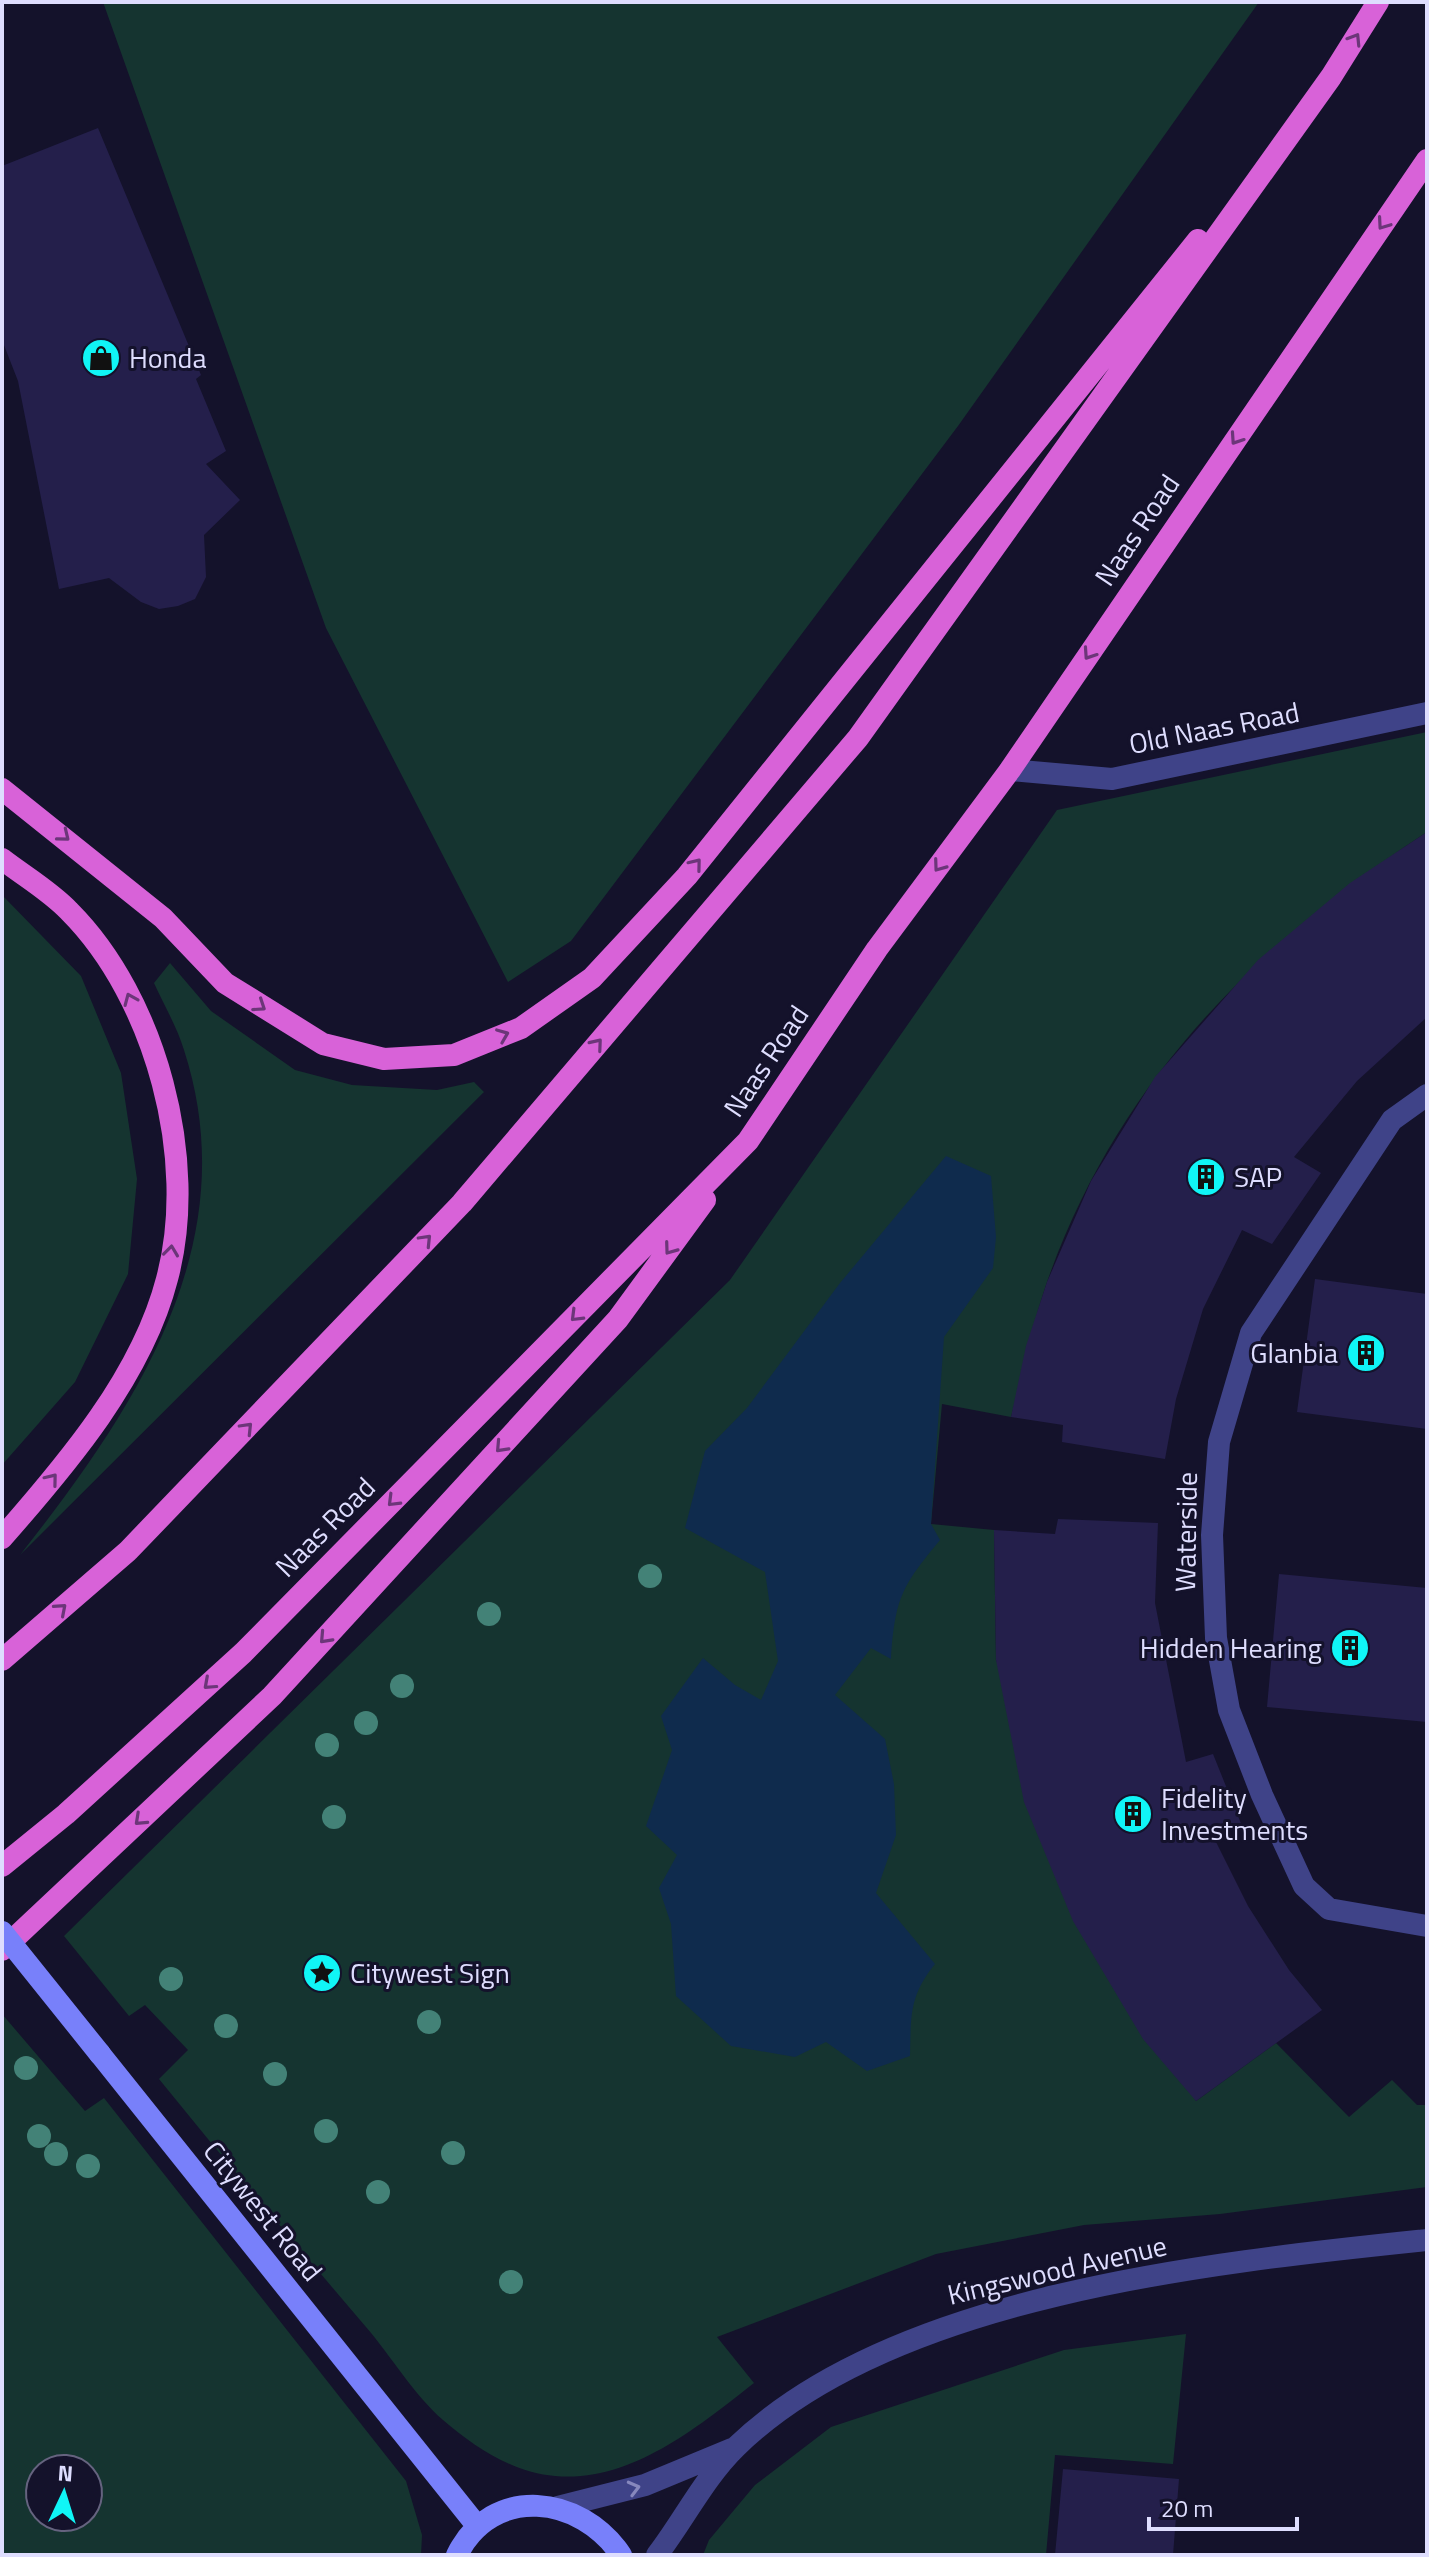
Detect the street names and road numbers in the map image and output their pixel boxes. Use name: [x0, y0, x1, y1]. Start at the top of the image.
street label: Naas Road: [1083, 465, 1190, 594]
street label: Old Naas Road: [1125, 690, 1303, 765]
street label: Naas Road: [712, 996, 819, 1125]
street label: Naas Road: [265, 1467, 385, 1587]
street label: Waterside: [1163, 1472, 1208, 1592]
street label: Citywest Road: [193, 2131, 333, 2290]
street label: Kingswood Avenue: [943, 2223, 1171, 2316]

